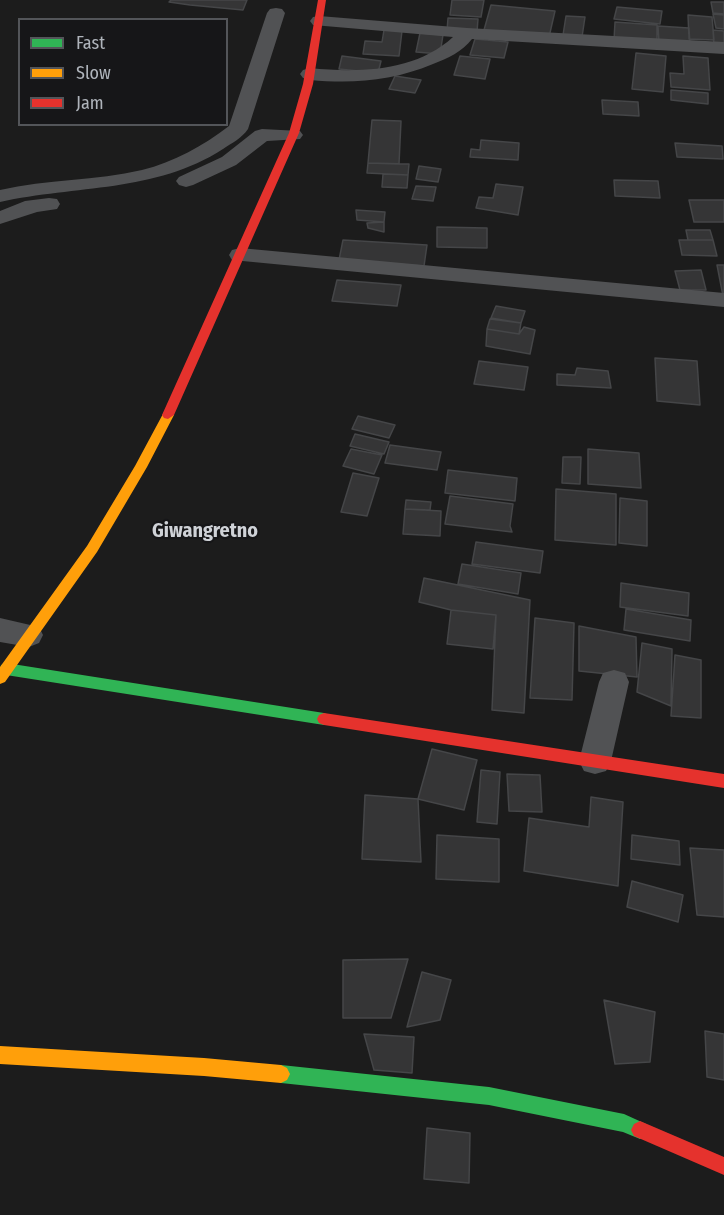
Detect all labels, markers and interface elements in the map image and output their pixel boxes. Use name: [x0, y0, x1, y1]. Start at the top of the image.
legend: [18, 18, 228, 126]
text: Fast: [76, 32, 105, 54]
text: Slow: [76, 62, 111, 84]
text: Jam: [76, 92, 104, 114]
district label: Giwangretno: [152, 519, 258, 543]

